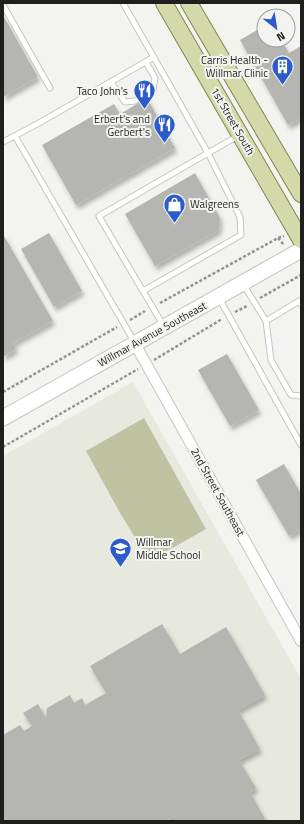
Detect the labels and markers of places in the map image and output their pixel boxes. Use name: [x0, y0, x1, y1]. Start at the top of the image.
place label: Carris Health - Willmar Clinic: [201, 52, 268, 81]
building icon: Carris Health - Willmar Clinic: [270, 53, 296, 86]
restaurant icon: Taco John's: [131, 78, 157, 111]
place label: Taco John's: [77, 83, 128, 99]
place label: Erbert's and Gerbert's: [94, 111, 150, 140]
restaurant icon: Erbert's and Gerbert's: [152, 112, 178, 145]
shop icon: Walgreens: [162, 191, 188, 224]
place label: Walgreens: [190, 196, 239, 212]
place label: Willmar Middle School: [136, 534, 201, 563]
school or university icon: Willmar Middle School: [107, 535, 133, 568]

